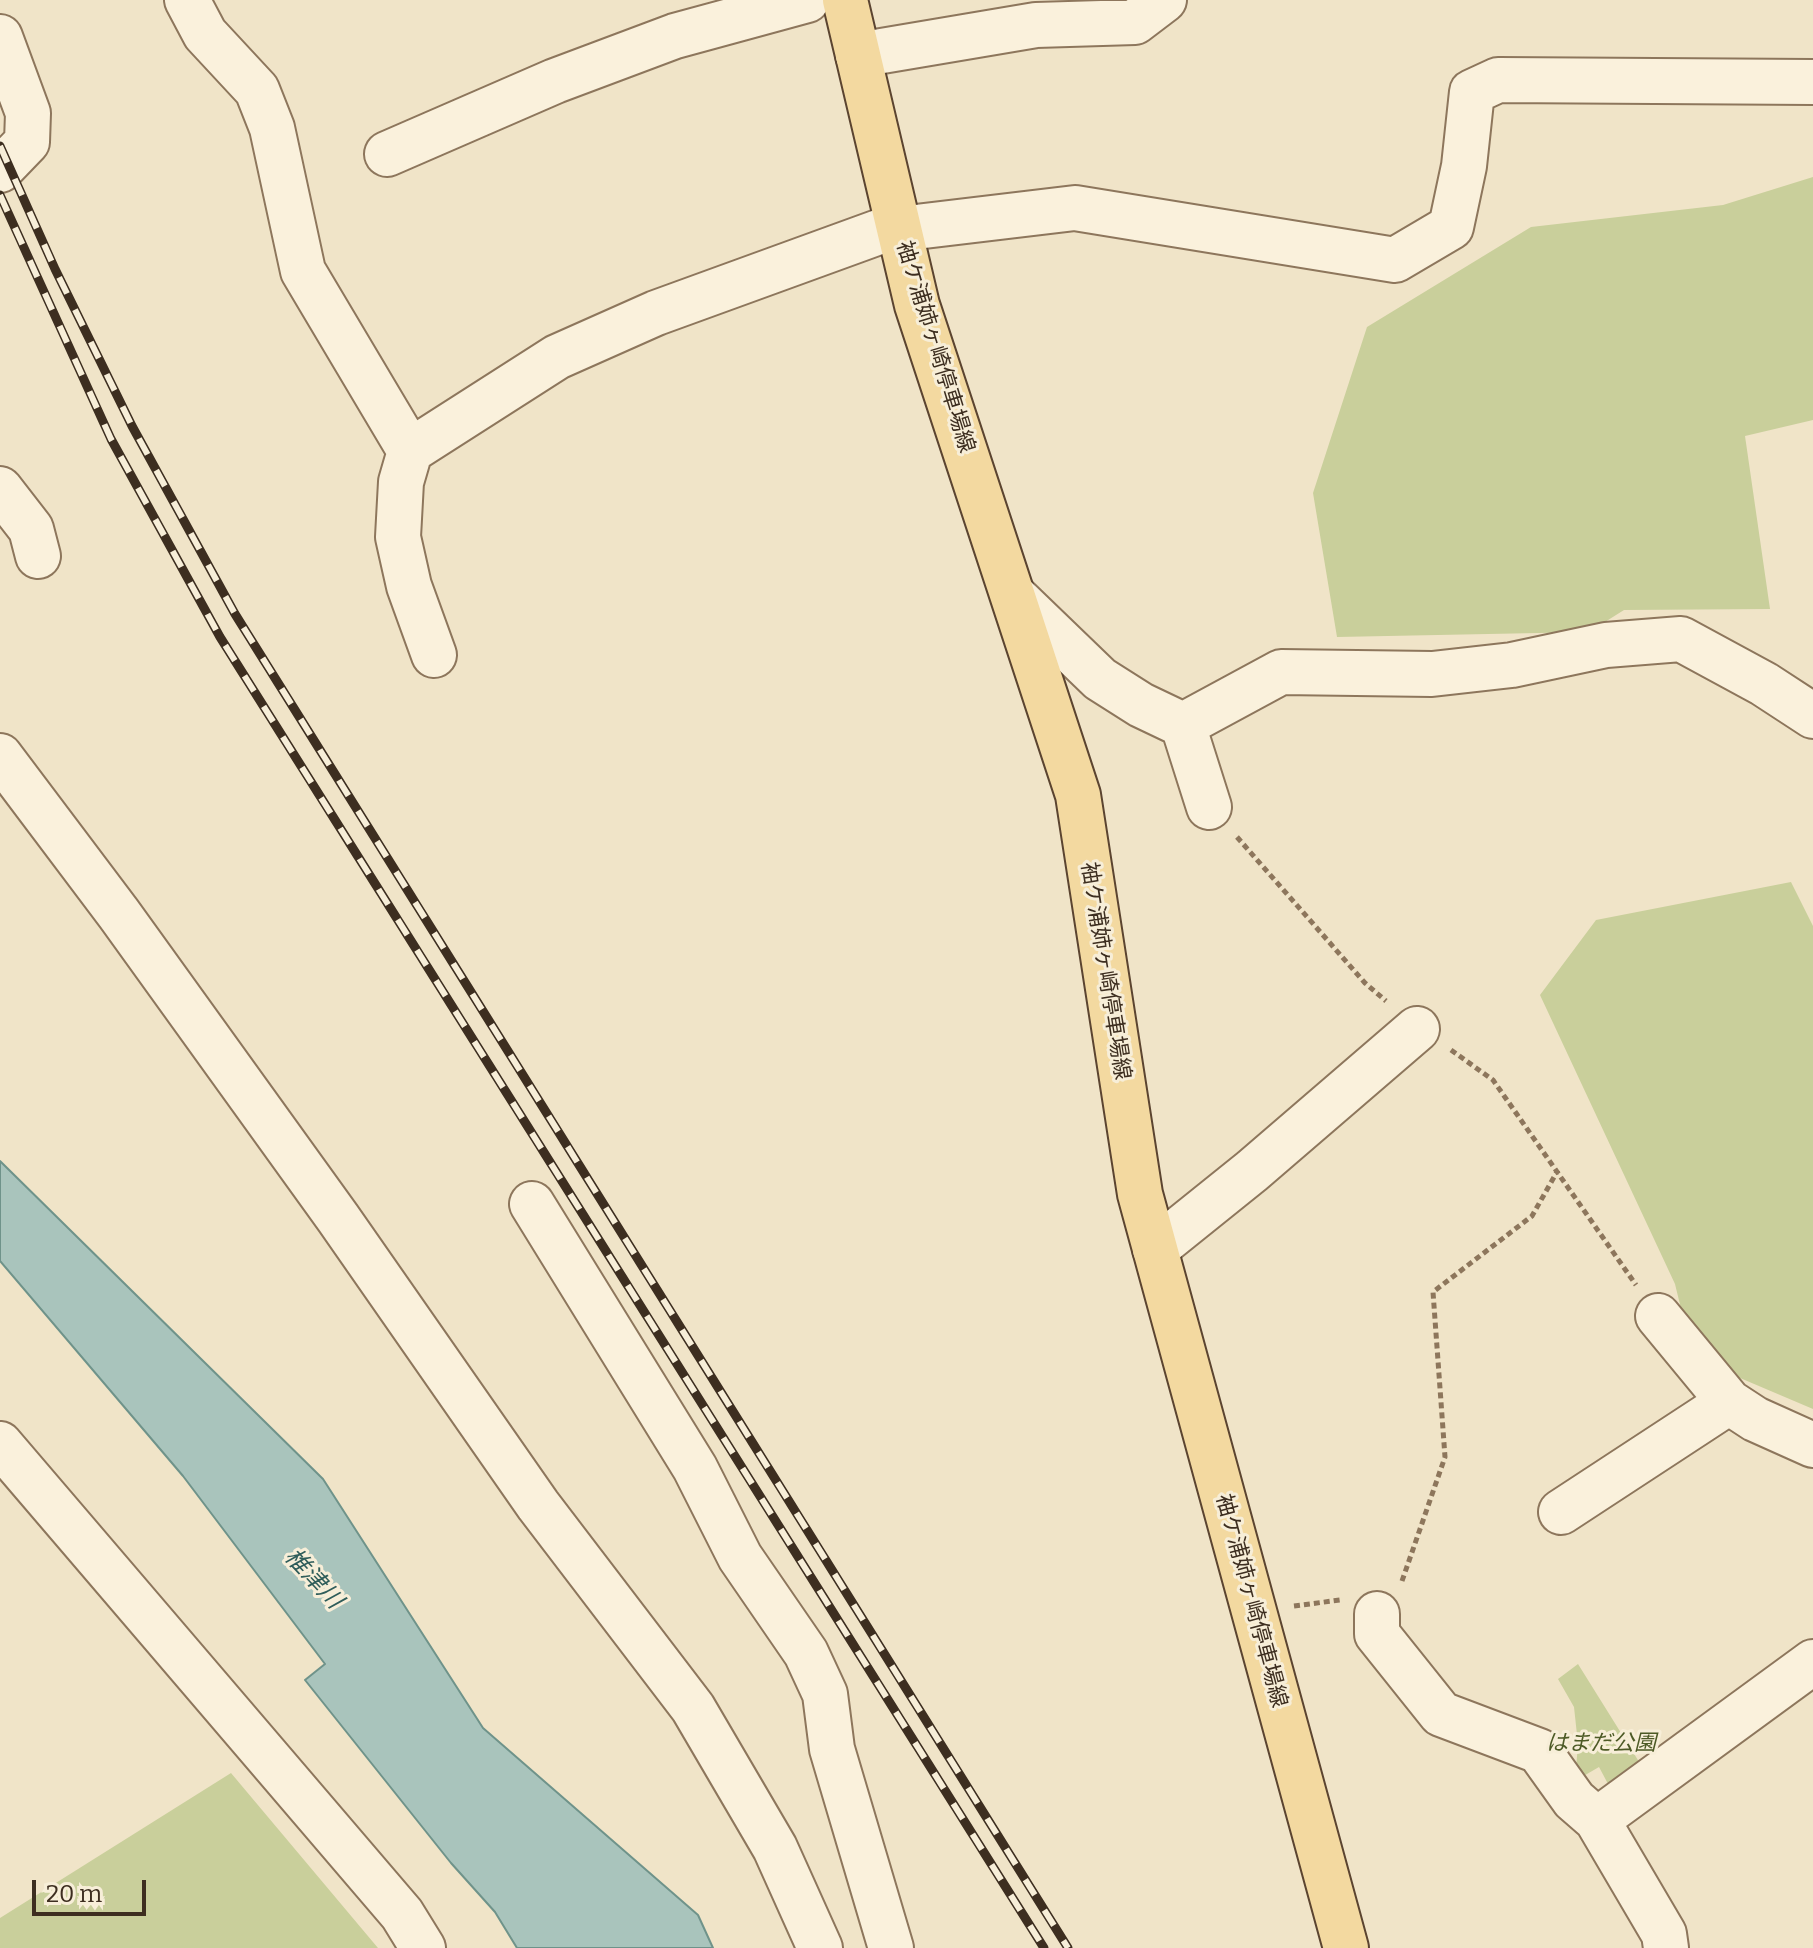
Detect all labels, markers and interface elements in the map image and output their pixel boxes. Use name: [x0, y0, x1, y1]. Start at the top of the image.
street label: 袖ケ浦姉ヶ崎停車場線: [890, 238, 980, 456]
street label: 袖ケ浦姉ヶ崎停車場線: [1075, 860, 1135, 1082]
street label: 袖ケ浦姉ヶ崎停車場線: [1210, 1491, 1292, 1711]
water label: 椎津川: [278, 1543, 348, 1615]
park label: はまだ公園: [1546, 1731, 1656, 1757]
scale bar: [36, 1864, 150, 1914]
text: 20 m: [46, 1880, 102, 1908]

